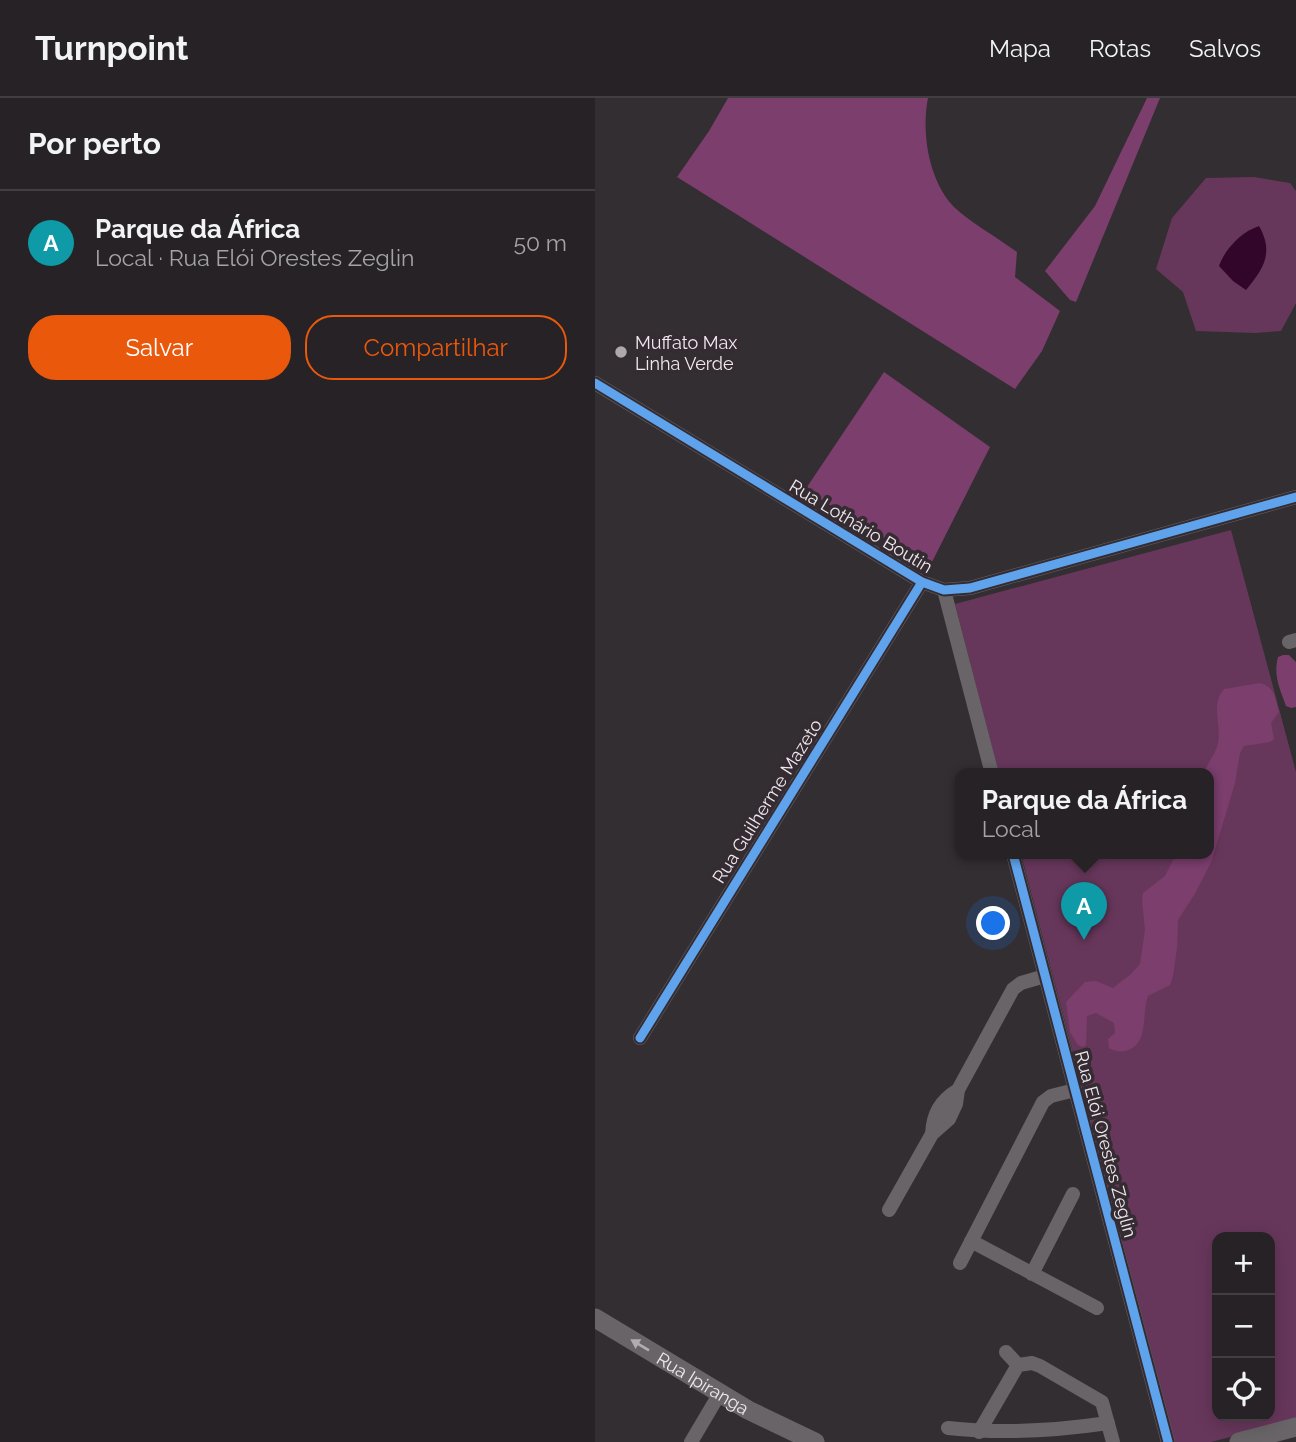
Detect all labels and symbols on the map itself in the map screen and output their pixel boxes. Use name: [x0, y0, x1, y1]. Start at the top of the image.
place label: Muffato Max Linha Verde: [635, 332, 737, 374]
marker: Muffato Max Linha Verde: [613, 344, 629, 360]
street label: Rua Lothário Boutin: [786, 475, 936, 577]
street label: Rua Guilherme Mazeto: [708, 715, 826, 887]
pin: A: [1061, 882, 1107, 940]
your location: [976, 906, 1010, 940]
street label: Rua Elói Orestes Zeglin: [1071, 1048, 1141, 1240]
one-way arrow: [631, 1339, 650, 1352]
street label: Rua Ipiranga: [653, 1347, 753, 1419]

